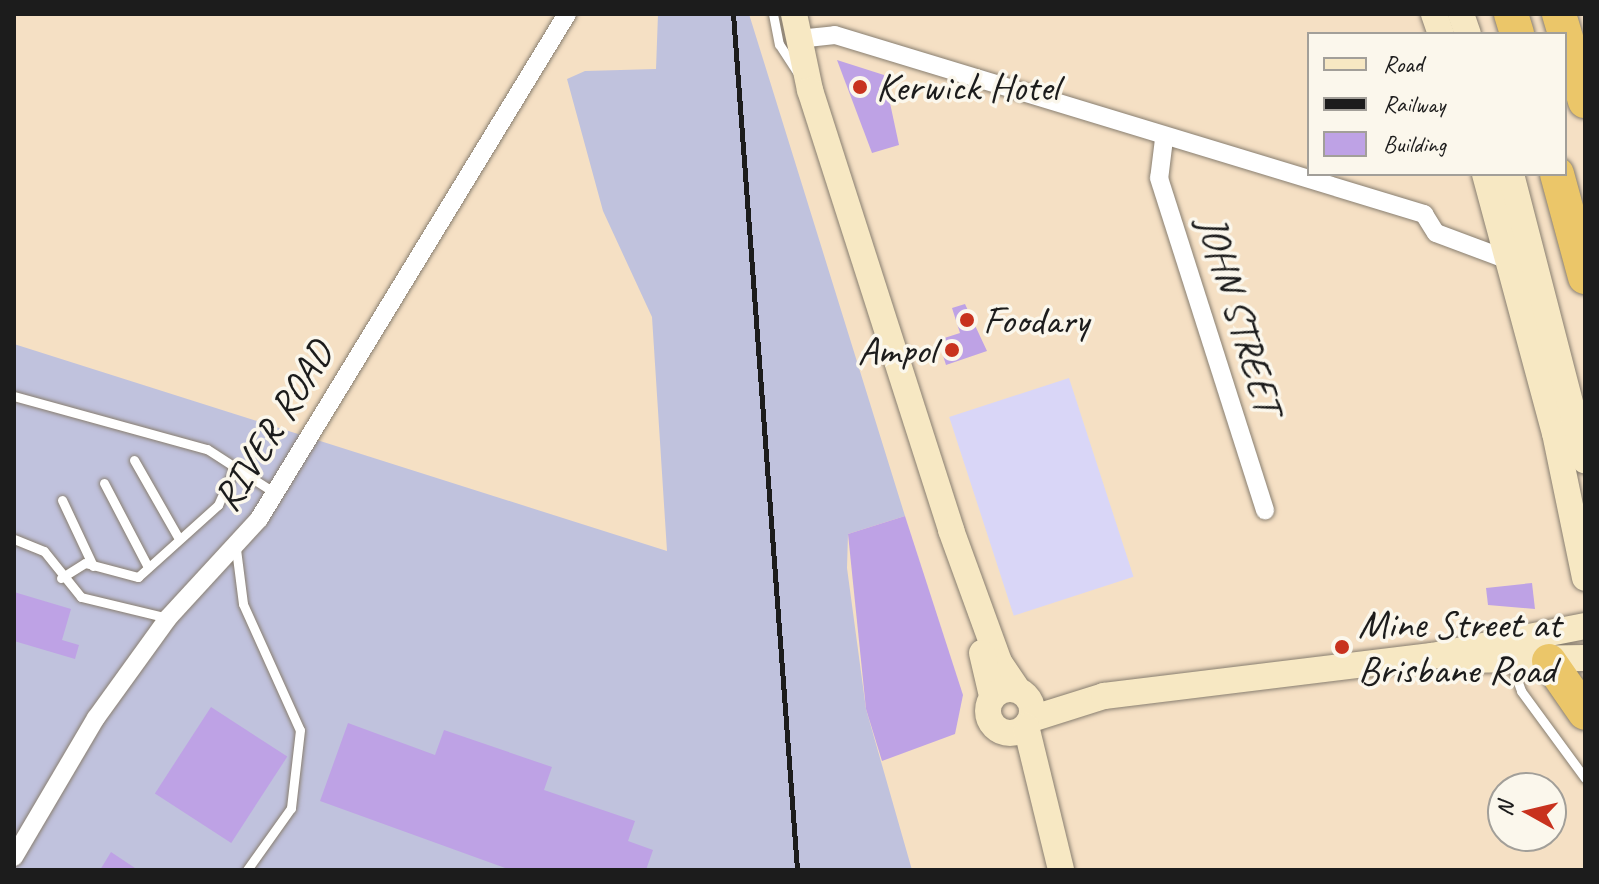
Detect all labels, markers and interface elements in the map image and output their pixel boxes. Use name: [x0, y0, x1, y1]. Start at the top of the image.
legend: [1307, 32, 1567, 176]
text: Road: [1383, 49, 1423, 79]
place label: Kerwick Hotel: [876, 63, 1059, 111]
marker: Kerwick Hotel: [851, 78, 869, 96]
text: Railway: [1383, 89, 1445, 119]
text: Building: [1383, 129, 1446, 159]
street label: JOHN STREET: [1187, 210, 1293, 420]
place label: Foodary: [983, 296, 1089, 344]
marker: Foodary: [958, 311, 976, 329]
place label: Ampol: [858, 326, 936, 374]
street label: RIVER ROAD: [202, 332, 344, 520]
marker: Ampol: [943, 341, 961, 359]
place label: Mine Street at Brisbane Road: [1358, 600, 1563, 694]
marker: Mine Street at Brisbane Road: [1333, 638, 1351, 656]
north arrow: [1487, 772, 1567, 852]
text: N: [1490, 800, 1520, 818]

